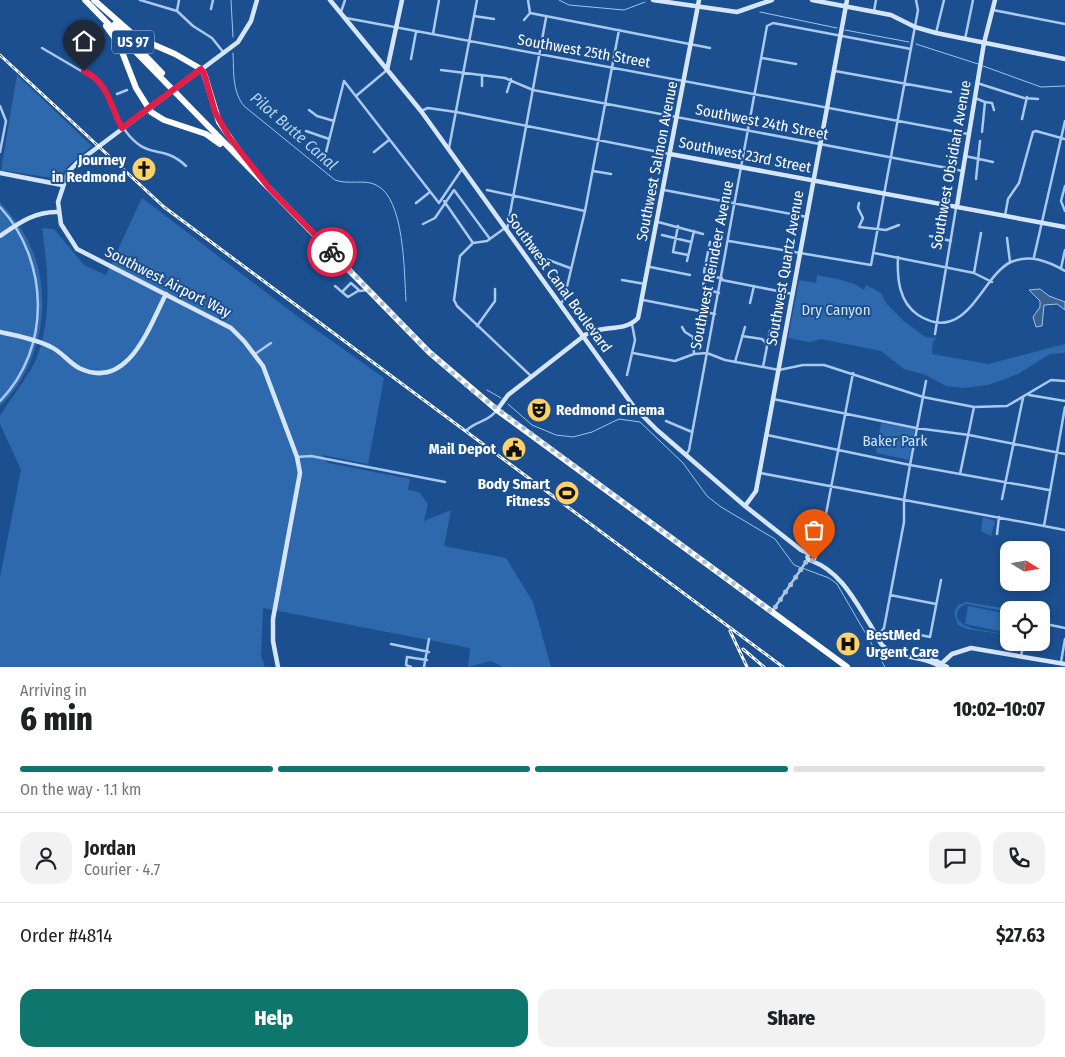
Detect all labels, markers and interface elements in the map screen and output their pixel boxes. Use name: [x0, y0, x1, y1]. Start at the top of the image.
pin: [63, 20, 105, 71]
icon: home: [70, 27, 98, 55]
street label: Southwest 25th Street: [516, 30, 652, 72]
road number: US 97: [112, 31, 154, 54]
street label: Southwest Salmon Avenue: [633, 79, 681, 243]
street label: Southwest Obsidian Avenue: [927, 79, 975, 251]
water label: Pilot Butte Canal: [247, 88, 341, 174]
street label: Southwest 24th Street: [694, 100, 830, 144]
street label: Southwest 23rd Street: [677, 133, 813, 177]
place label: Journey in Redmond: [52, 151, 127, 186]
church icon: Journey in Redmond: [131, 156, 157, 182]
street label: Southwest Reindeer Avenue: [687, 179, 737, 351]
street label: Southwest Quartz Avenue: [762, 189, 808, 347]
street label: Southwest Canal Boulevard: [503, 210, 615, 356]
courier: [307, 227, 357, 277]
icon: bike: [318, 238, 346, 266]
street label: Southwest Airport Way: [102, 242, 234, 322]
park label: Dry Canyon: [801, 301, 871, 319]
theatre icon: Redmond Cinema: [526, 397, 552, 423]
place label: Redmond Cinema: [556, 401, 665, 419]
park label: Baker Park: [862, 432, 928, 450]
public building icon: Mail Depot: [501, 436, 527, 462]
place label: Mail Depot: [429, 440, 497, 458]
place label: Body Smart Fitness: [478, 475, 551, 510]
sports icon: Body Smart Fitness: [554, 480, 580, 506]
pin: [793, 509, 835, 560]
icon: bag: [800, 516, 828, 544]
north arrow: [1000, 541, 1050, 591]
map controls: [1000, 541, 1050, 651]
button: locate: [1000, 601, 1050, 651]
place label: BestMed Urgent Care: [866, 626, 939, 661]
hospital icon: BestMed Urgent Care: [835, 631, 861, 657]
text: Arriving in: [20, 681, 87, 700]
text: 10:02–10:07: [953, 698, 1045, 721]
text: 6 min: [20, 700, 93, 738]
text: On the way · 1.1 km: [20, 780, 141, 799]
button: person: [20, 832, 72, 884]
button: chat: [929, 832, 981, 884]
button: phone: [993, 832, 1045, 884]
text: Jordan: [84, 837, 136, 860]
text: Courier · 4.7: [84, 860, 160, 879]
text: Order #4814: [20, 924, 113, 947]
text: $27.63: [996, 924, 1045, 947]
button: Help: [20, 989, 528, 1047]
button: Share: [538, 989, 1045, 1047]

